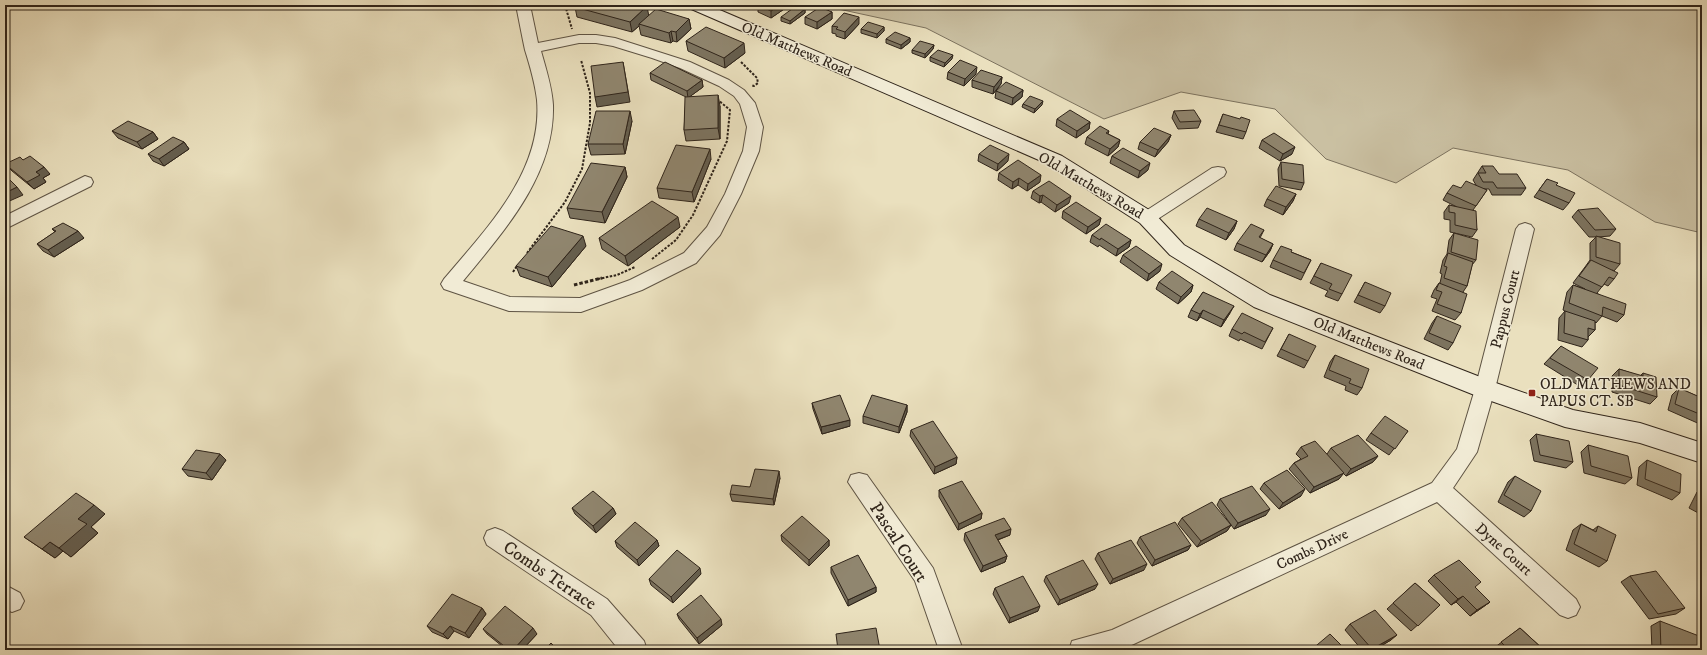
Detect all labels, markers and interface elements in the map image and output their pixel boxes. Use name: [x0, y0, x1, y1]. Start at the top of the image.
street label: Old Matthews Road: [739, 18, 855, 82]
street label: Old Matthews Road: [1035, 148, 1147, 223]
street label: Pappus Court: [1487, 268, 1524, 350]
street label: Old Matthews Road: [1310, 313, 1428, 375]
place label: OLD MATHEWS AND PAPUS CT. SB: [1540, 375, 1691, 411]
marker: OLD MATHEWS AND PAPUS CT. SB: [1527, 388, 1537, 398]
street label: Pascal Court: [864, 499, 932, 587]
street label: Dyne Court: [1471, 519, 1536, 580]
street label: Combs Drive: [1273, 525, 1351, 574]
street label: Combs Terrace: [499, 537, 600, 615]

